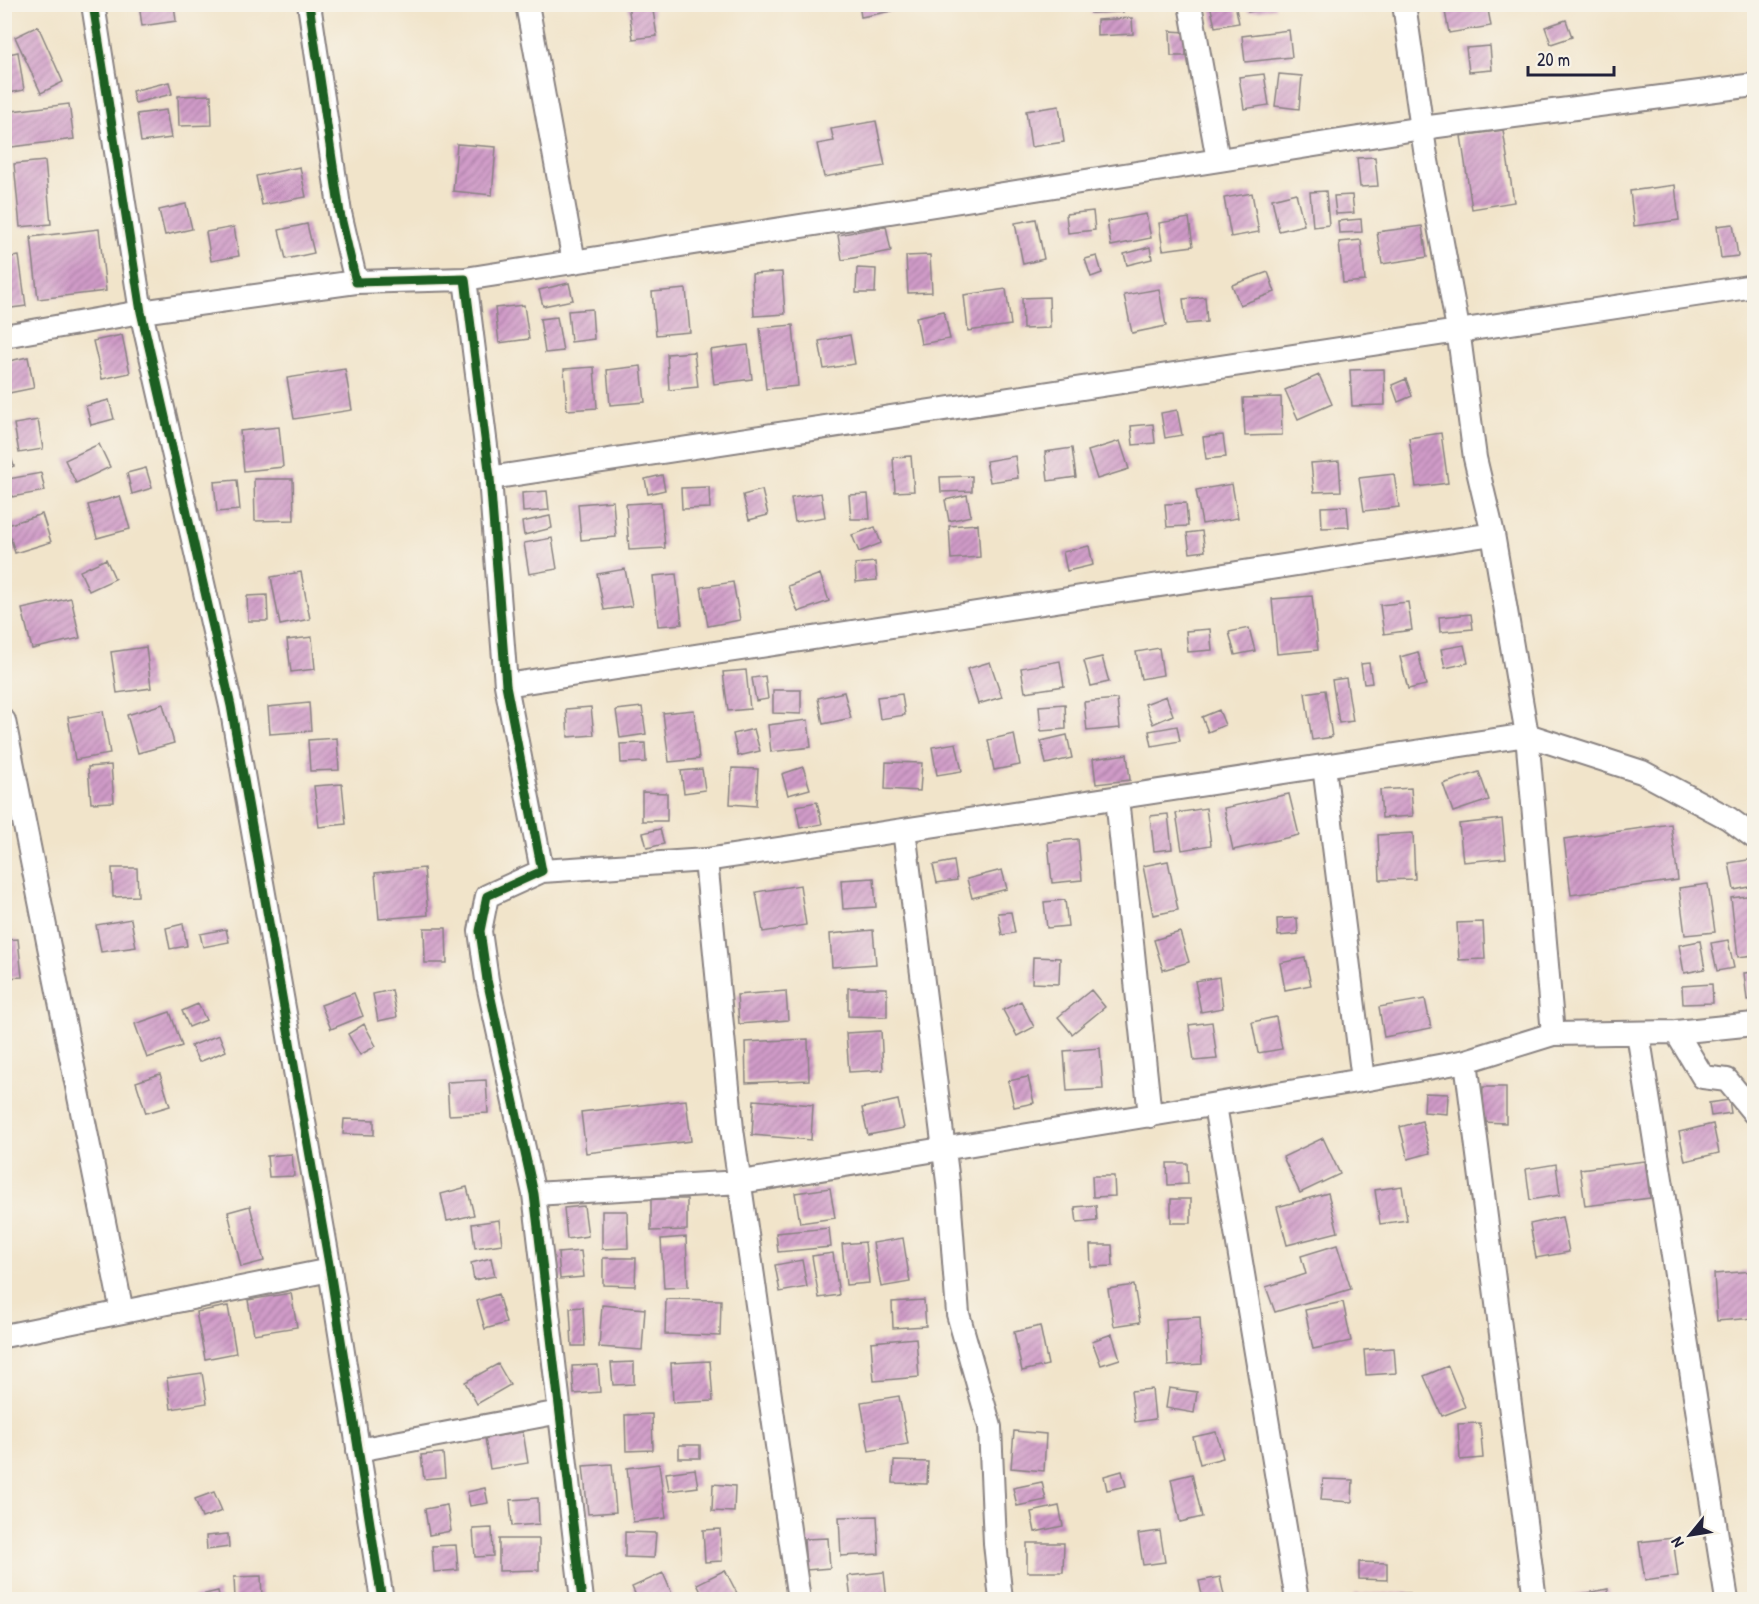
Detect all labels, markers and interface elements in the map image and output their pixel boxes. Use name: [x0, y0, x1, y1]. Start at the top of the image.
scale bar: [1528, 39, 1614, 77]
text: 20 m: [1537, 47, 1570, 72]
north arrow: [1660, 1505, 1720, 1565]
text: N: [1665, 1533, 1689, 1552]

